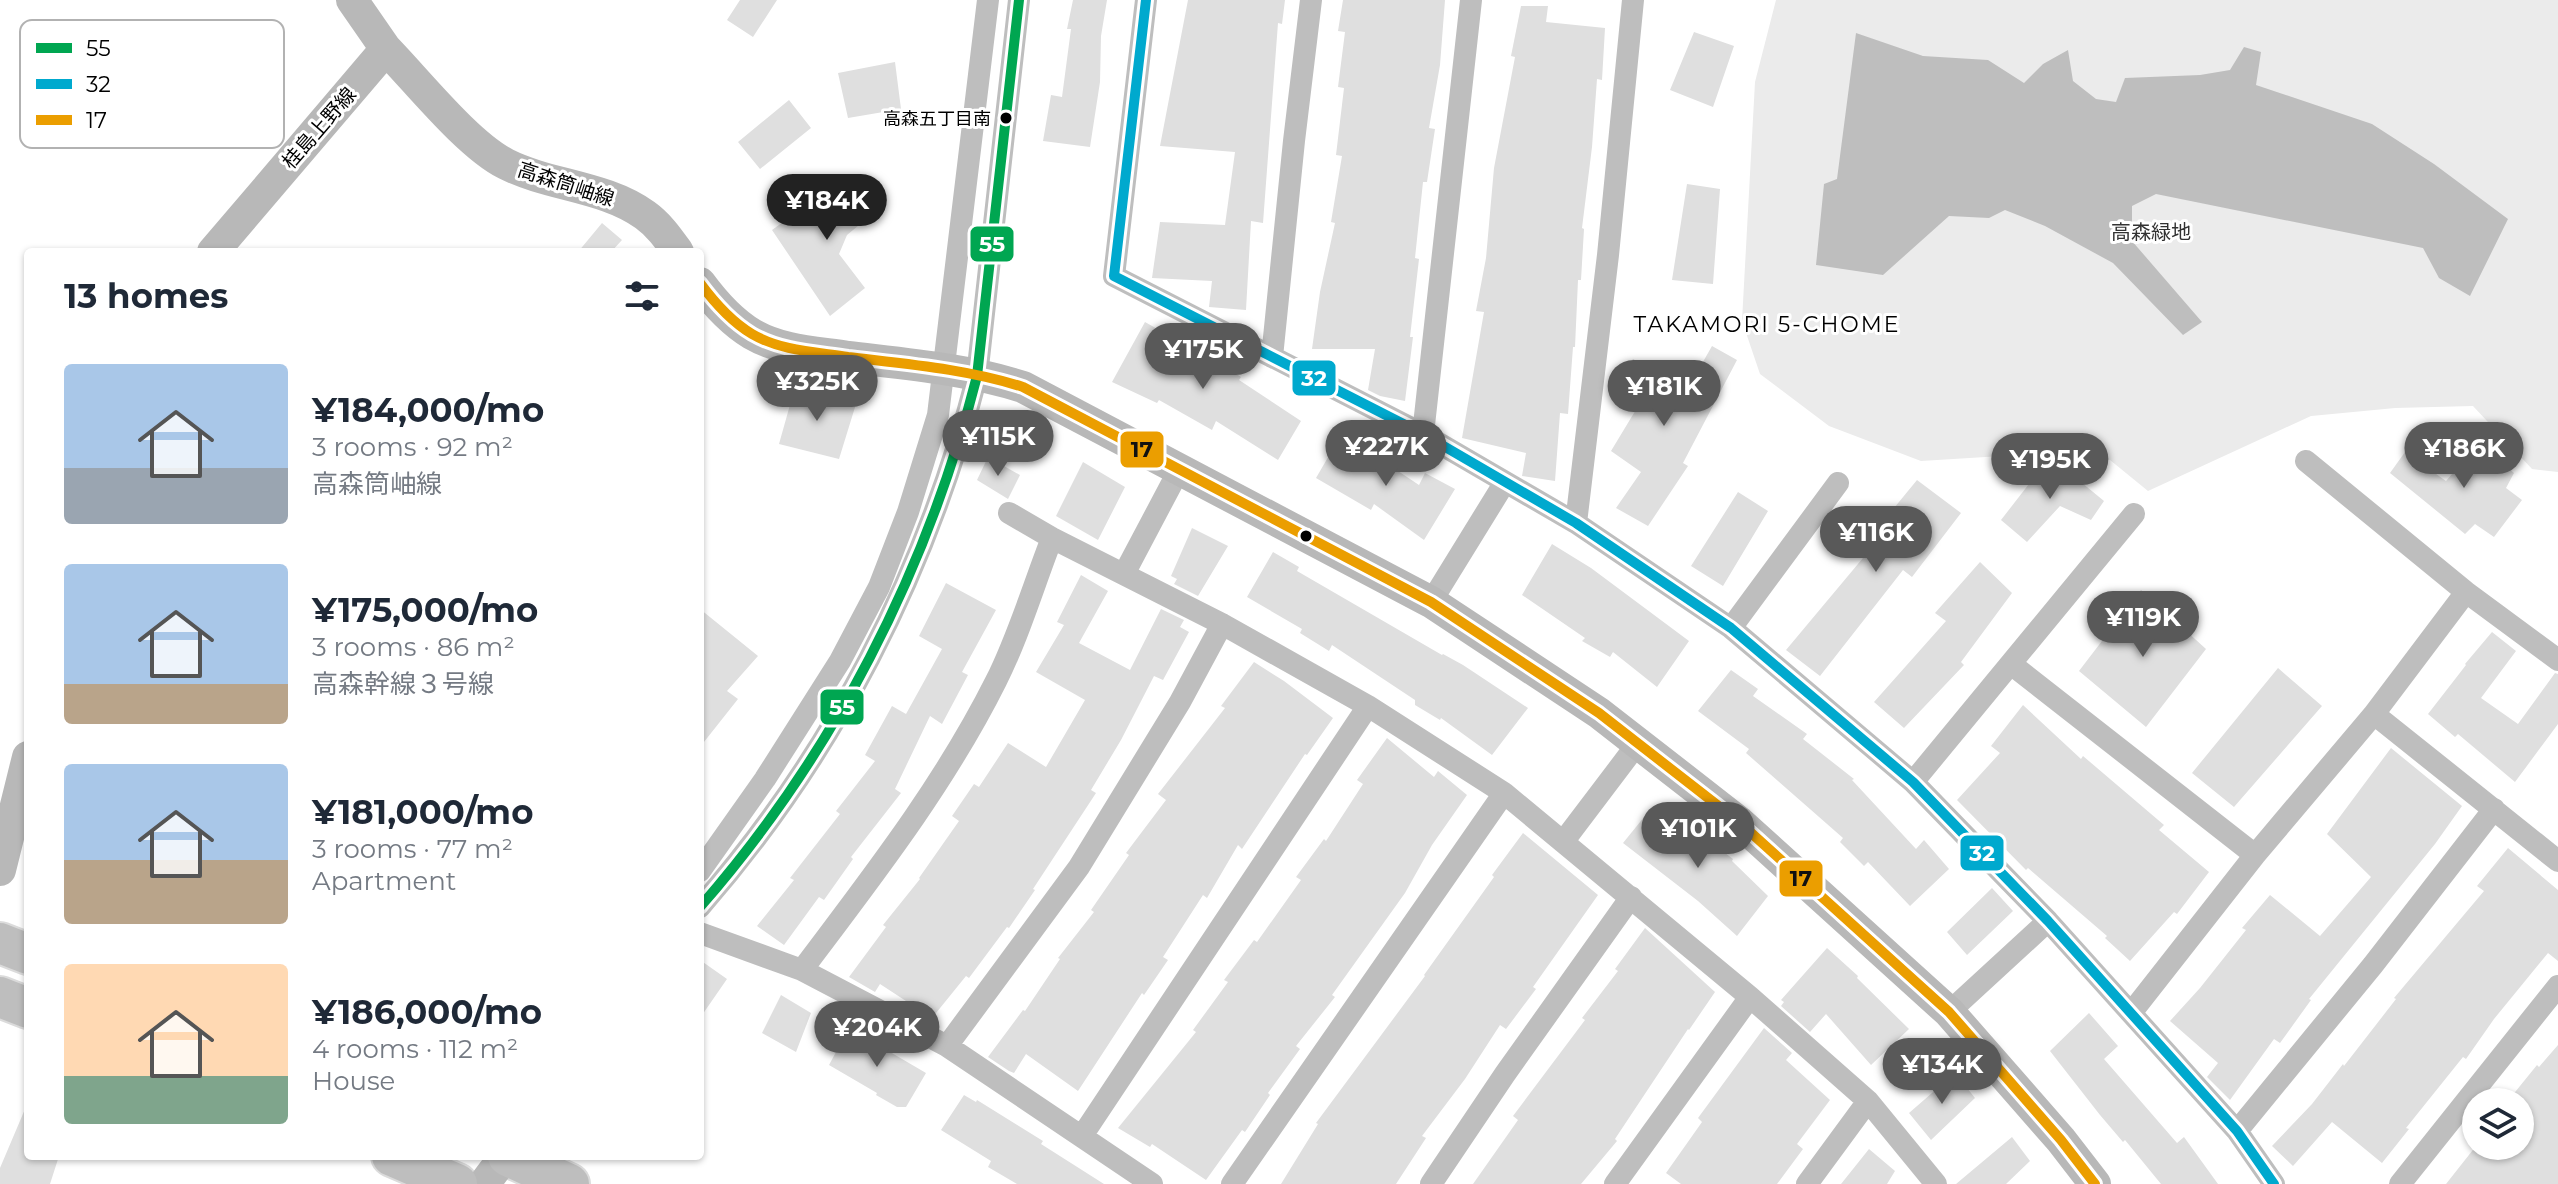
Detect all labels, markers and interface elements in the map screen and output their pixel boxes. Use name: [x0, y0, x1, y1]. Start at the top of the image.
legend: [20, 20, 284, 148]
text: 55: [86, 35, 111, 62]
text: 32: [86, 71, 111, 98]
street label: 桂島上野線: [277, 82, 361, 174]
text: 17: [86, 107, 107, 134]
place label: 高森五丁目南: [883, 108, 991, 130]
marker: 高森五丁目南: [998, 110, 1014, 126]
street label: 高森筒岫線: [515, 157, 617, 211]
pin: ¥184K: [771, 174, 883, 242]
text: ¥184K: [785, 184, 869, 216]
park label: 高森緑地: [2111, 220, 2191, 244]
line badge: 55: [969, 225, 1015, 263]
text: 55: [979, 231, 1005, 258]
icon: filters: [620, 274, 664, 318]
text: 13 homes: [64, 275, 228, 317]
district label: TAKAMORI 5-CHOME: [1634, 311, 1900, 338]
pin: ¥175K: [1147, 323, 1259, 391]
text: ¥175K: [1163, 333, 1243, 365]
pin: ¥325K: [761, 355, 873, 423]
line badge: 32: [1291, 359, 1337, 397]
pin: ¥181K: [1608, 360, 1720, 428]
text: ¥325K: [775, 365, 859, 397]
text: 32: [1300, 365, 1327, 392]
text: ¥181K: [1626, 370, 1702, 402]
text: ¥184,000/mo: [312, 389, 544, 431]
icon: home: [128, 396, 224, 492]
pin: ¥115K: [942, 410, 1054, 478]
text: ¥115K: [960, 420, 1036, 452]
pin: ¥227K: [1330, 420, 1442, 488]
pin: ¥186K: [2408, 422, 2520, 490]
line badge: 17: [1119, 430, 1165, 469]
text: ¥227K: [1343, 430, 1429, 462]
text: 3 rooms · 92 m²: [312, 431, 513, 463]
text: ¥186K: [2422, 432, 2506, 464]
pin: ¥195K: [1994, 433, 2106, 501]
text: 17: [1131, 436, 1153, 463]
text: ¥195K: [2009, 443, 2091, 475]
text: 高森筒岫線: [312, 468, 442, 500]
pin: ¥116K: [1820, 506, 1932, 574]
text: ¥116K: [1838, 516, 1914, 548]
unlabelled marker: [1298, 528, 1314, 544]
text: ¥175,000/mo: [312, 589, 538, 631]
pin: ¥119K: [2087, 591, 2199, 659]
icon: home: [128, 596, 224, 692]
text: ¥119K: [2105, 601, 2181, 633]
text: 3 rooms · 86 m²: [312, 631, 515, 663]
text: 高森幹線３号線: [312, 668, 494, 700]
line badge: 55: [819, 688, 865, 726]
text: 55: [829, 694, 855, 721]
text: ¥181,000/mo: [312, 791, 533, 833]
icon: home: [128, 796, 224, 892]
pin: ¥101K: [1642, 802, 1754, 870]
text: ¥101K: [1659, 812, 1737, 844]
text: 3 rooms · 77 m²: [312, 833, 513, 865]
line badge: 32: [1959, 834, 2005, 872]
text: 32: [1968, 840, 1995, 867]
line badge: 17: [1778, 859, 1824, 898]
text: Apartment: [312, 865, 456, 897]
text: 17: [1790, 865, 1812, 892]
text: ¥186,000/mo: [312, 991, 542, 1033]
icon: home: [128, 996, 224, 1092]
pin: ¥204K: [821, 1001, 933, 1069]
text: ¥204K: [832, 1011, 922, 1043]
text: 4 rooms · 112 m²: [312, 1033, 518, 1065]
pin: ¥134K: [1886, 1038, 1998, 1106]
text: ¥134K: [1901, 1048, 1983, 1080]
text: House: [312, 1065, 395, 1097]
map controls: [2462, 1088, 2534, 1160]
button: layers: [2462, 1088, 2534, 1160]

